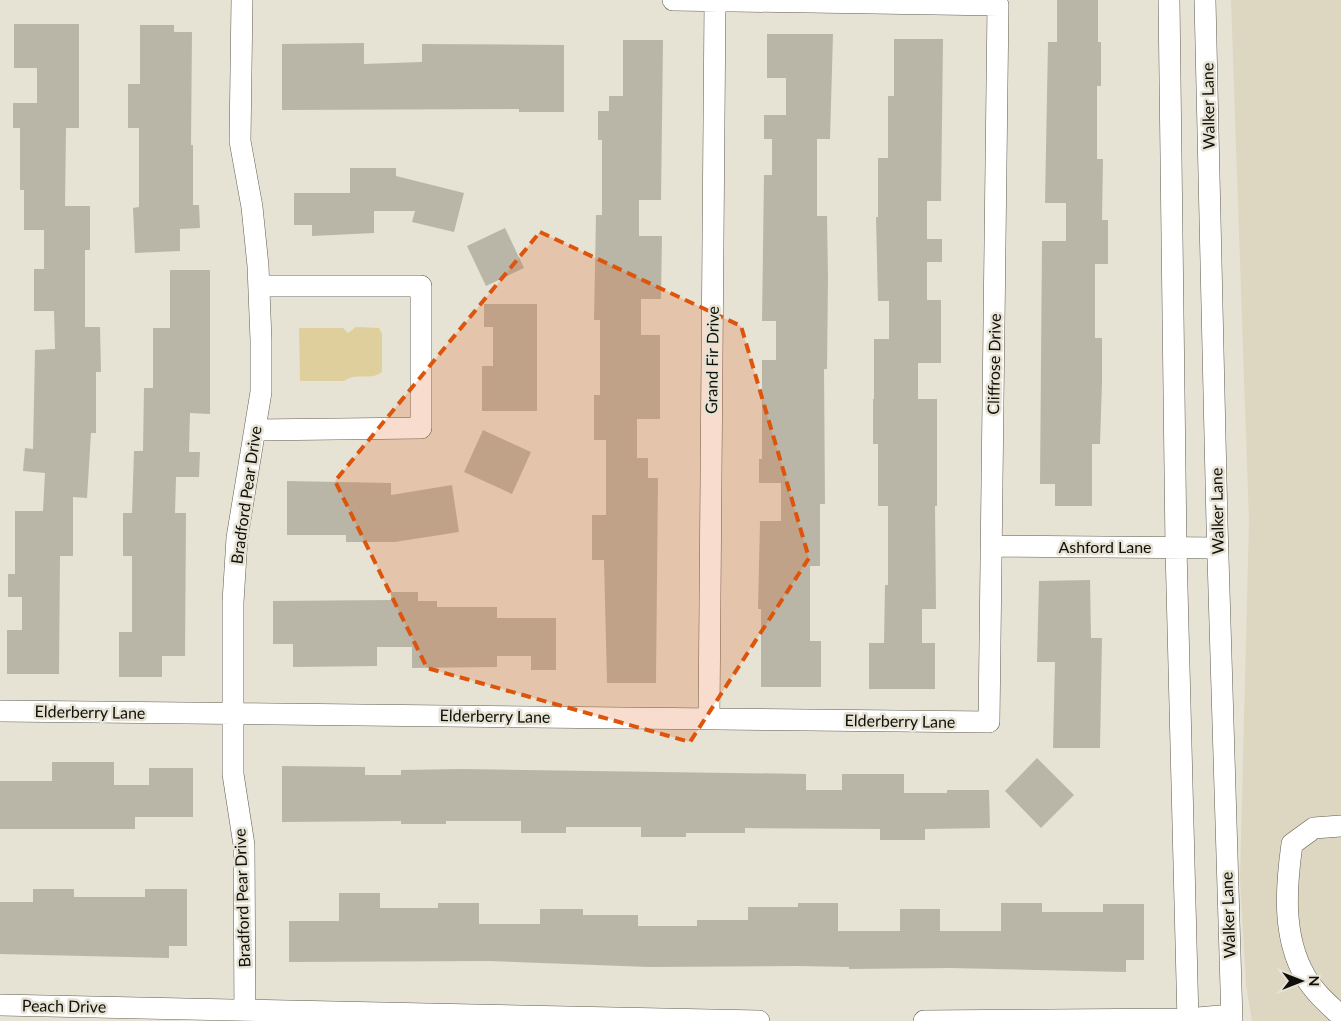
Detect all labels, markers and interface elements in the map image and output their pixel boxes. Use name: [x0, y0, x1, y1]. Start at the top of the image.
street label: Walker Lane: [1197, 63, 1218, 149]
street label: Grand Fir Drive: [701, 306, 722, 414]
street label: Cliffrose Drive: [983, 313, 1004, 415]
street label: Bradford Pear Drive: [226, 425, 265, 565]
street label: Walker Lane: [1206, 468, 1227, 554]
street label: Ashford Lane: [1058, 537, 1152, 556]
street label: Elderberry Lane: [34, 701, 146, 722]
street label: Elderberry Lane: [439, 705, 551, 726]
street label: Elderberry Lane: [844, 710, 956, 731]
street label: Bradford Pear Drive: [230, 828, 253, 968]
street label: Walker Lane: [1216, 871, 1239, 959]
north arrow: [1276, 956, 1326, 1006]
text: N: [1306, 976, 1323, 986]
street label: Peach Drive: [22, 995, 106, 1016]

